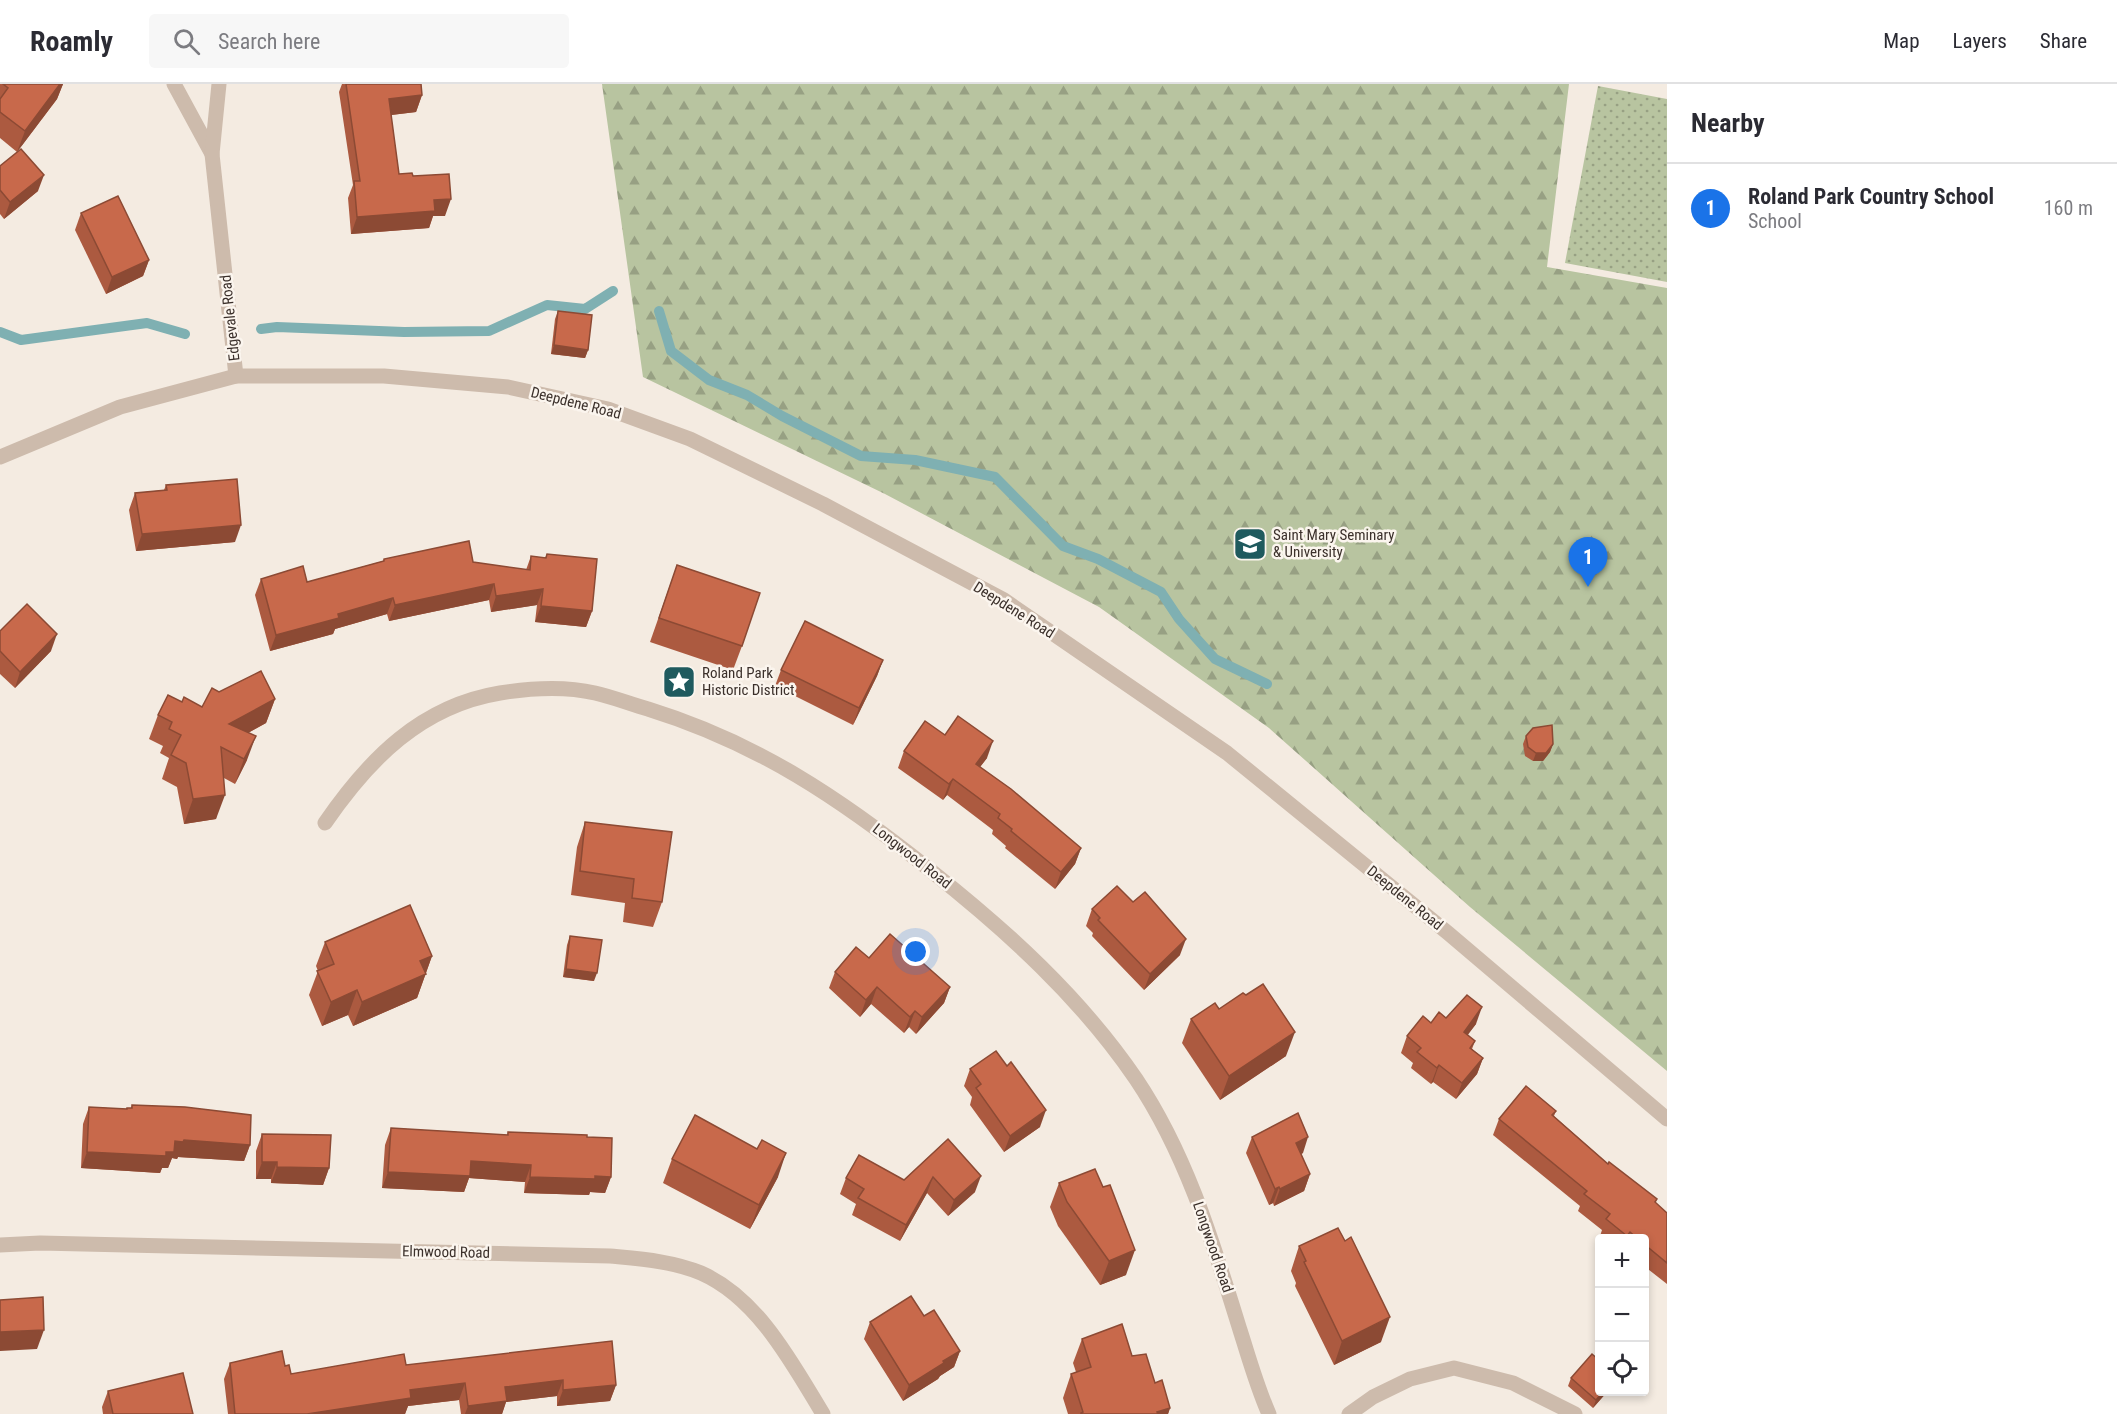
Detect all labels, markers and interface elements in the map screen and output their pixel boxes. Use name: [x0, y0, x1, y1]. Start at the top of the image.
search box: [149, 14, 569, 68]
text: Roamly: [30, 25, 113, 58]
icon: search: [170, 25, 203, 58]
text: Search here: [218, 29, 320, 54]
text: Map: [1883, 29, 1920, 53]
text: Layers: [1953, 29, 2007, 53]
text: Share: [2040, 29, 2087, 53]
text: Nearby: [1691, 108, 1765, 138]
text: Roland Park Country School: [1748, 184, 1994, 209]
text: 1: [1705, 196, 1716, 220]
text: 160 m: [2044, 196, 2093, 220]
text: School: [1748, 209, 1802, 233]
street label: Edgevale Road: [217, 274, 243, 362]
street label: Deepdene Road: [529, 383, 623, 423]
school or university icon: Saint Mary Seminary & University: [1232, 526, 1268, 562]
place label: Saint Mary Seminary & University: [1273, 526, 1394, 561]
pin: 1: [1568, 538, 1608, 587]
street label: Deepdene Road: [970, 578, 1058, 642]
place icon: Roland Park Historic District: [661, 664, 697, 700]
place label: Roland Park Historic District: [702, 664, 794, 699]
street label: Longwood Road: [869, 820, 955, 892]
street label: Deepdene Road: [1363, 862, 1447, 934]
your location: [901, 937, 930, 966]
street label: Longwood Road: [1189, 1199, 1237, 1295]
map controls: [1595, 1234, 1649, 1396]
button: +: [1595, 1234, 1649, 1288]
street label: Elmwood Road: [402, 1242, 490, 1262]
button: −: [1595, 1288, 1649, 1342]
button: locate: [1595, 1342, 1649, 1396]

